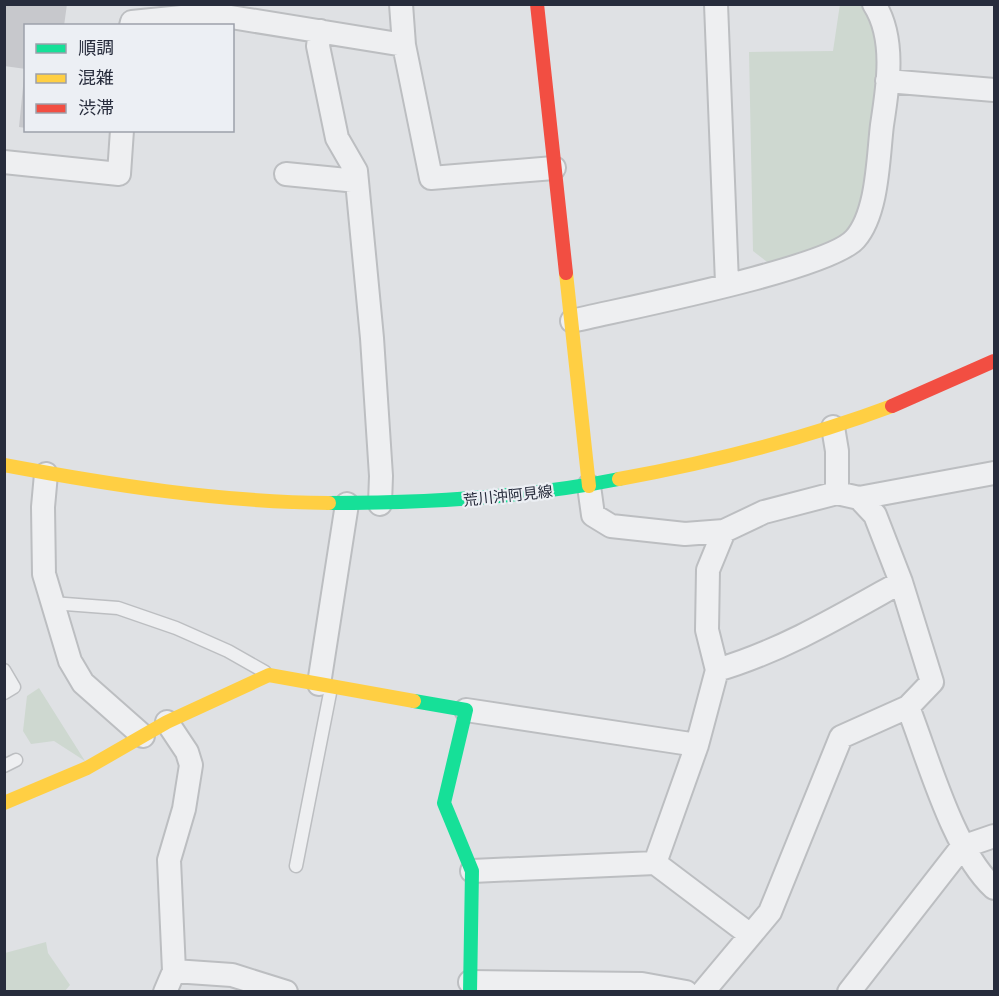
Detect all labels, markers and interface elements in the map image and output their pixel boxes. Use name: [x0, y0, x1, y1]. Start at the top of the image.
legend: [24, 24, 234, 132]
text: 順調: [78, 37, 114, 58]
text: 混雑: [78, 67, 114, 88]
text: 渋滞: [78, 97, 114, 118]
street label: 荒川沖阿見線: [462, 482, 554, 510]

